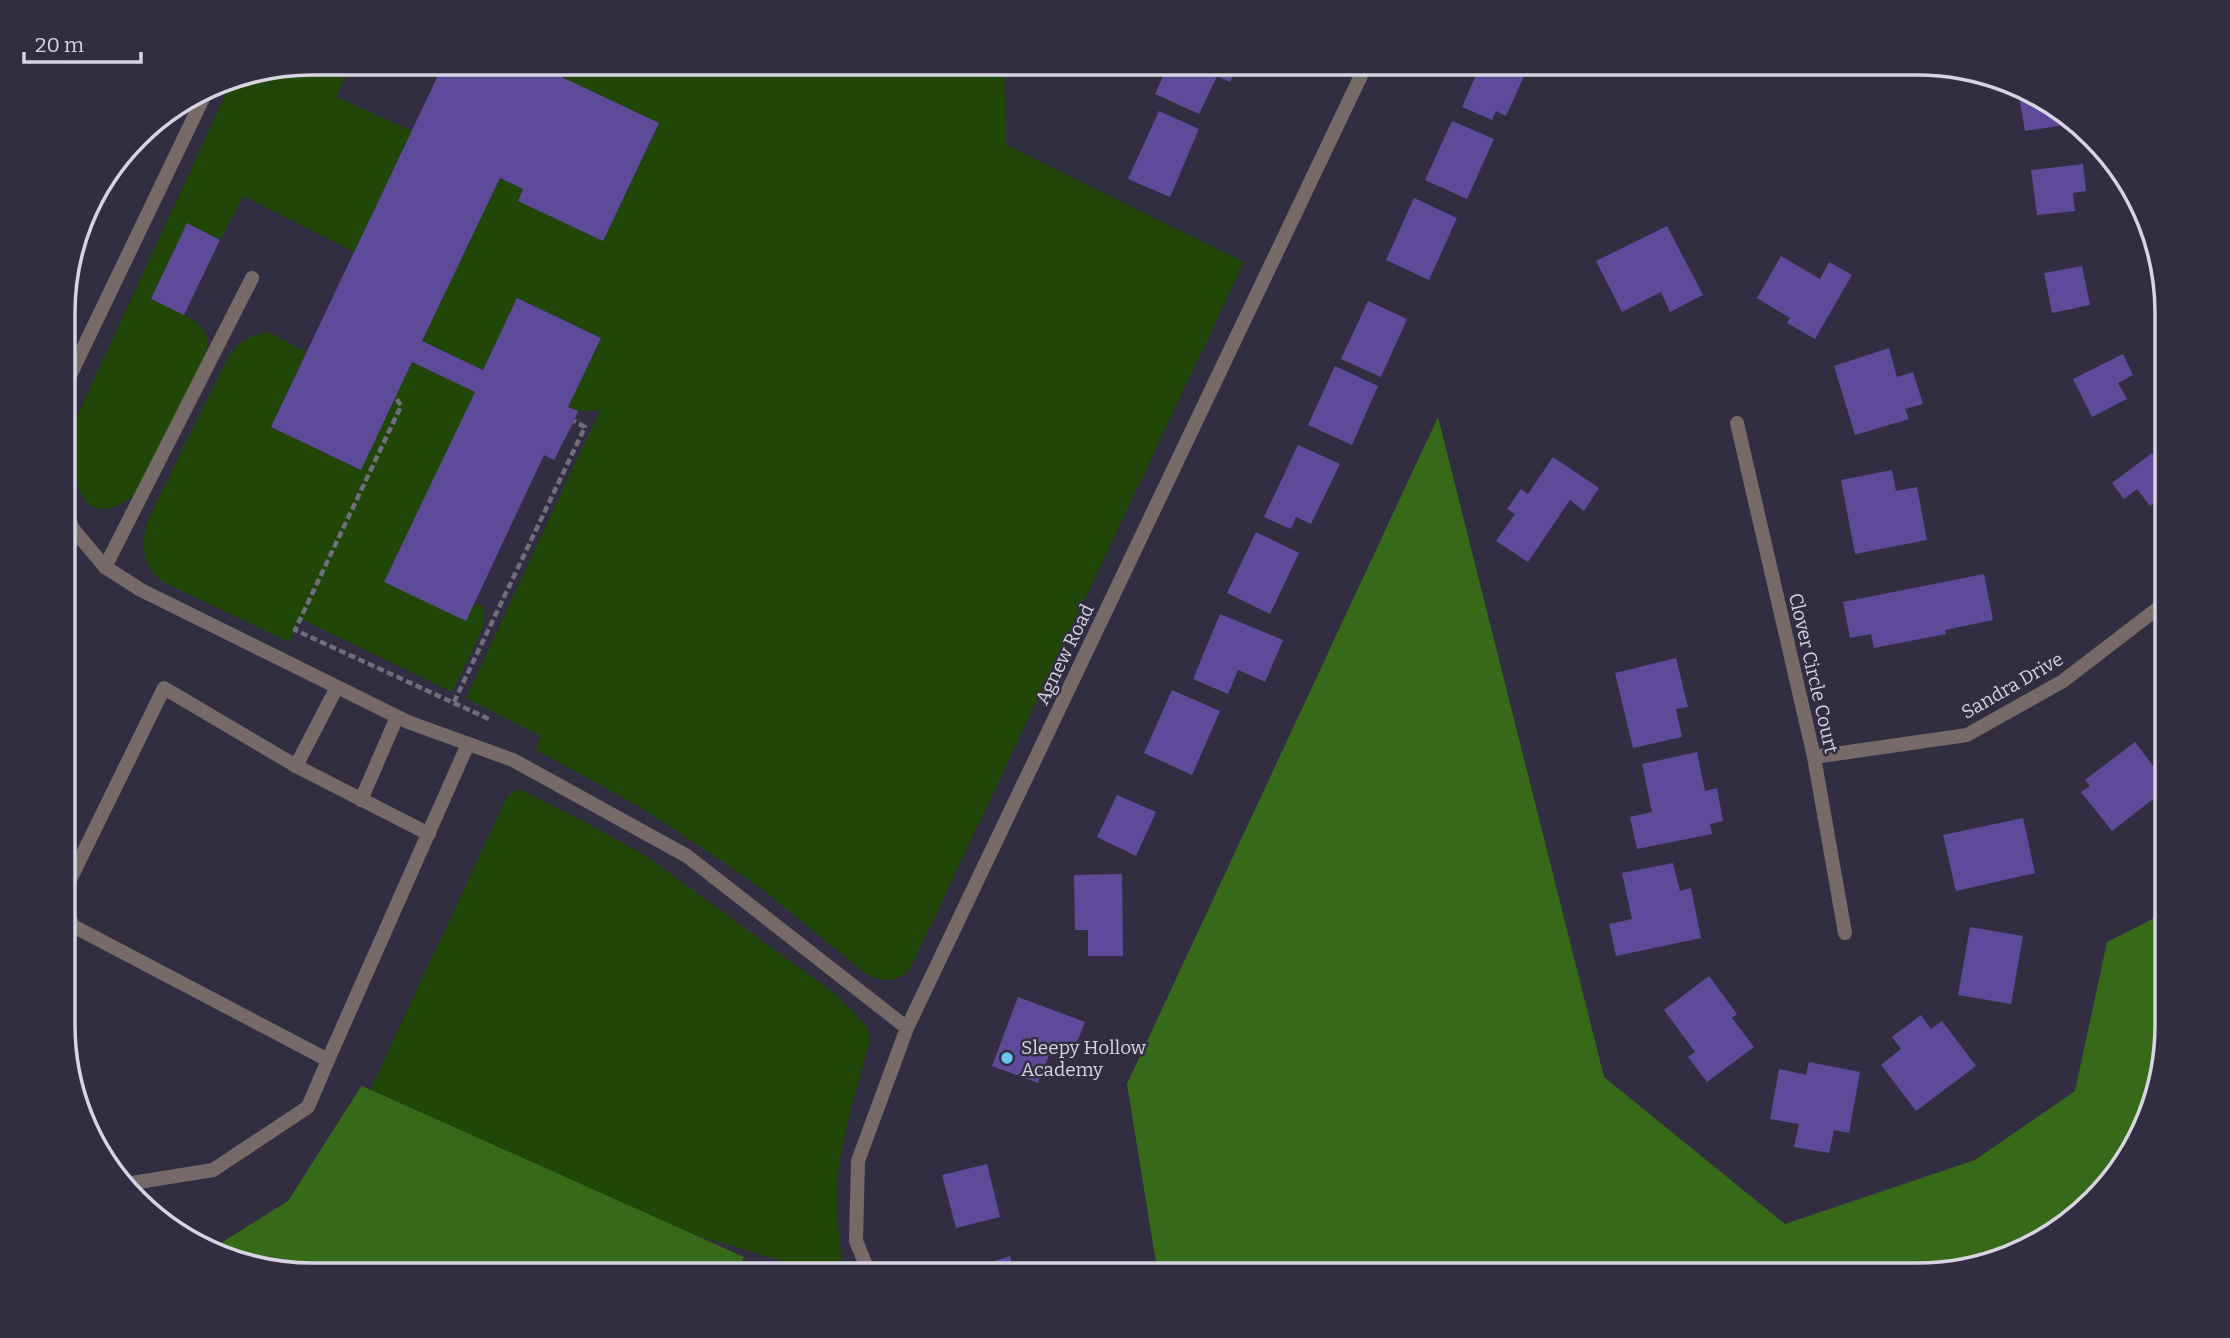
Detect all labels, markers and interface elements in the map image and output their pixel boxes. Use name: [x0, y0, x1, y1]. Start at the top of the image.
scale bar: [24, 21, 142, 65]
text: 20 m: [35, 32, 84, 58]
street label: Clover Circle Court: [1784, 591, 1843, 756]
street label: Agnew Road: [1030, 600, 1099, 708]
street label: Sandra Drive: [1957, 647, 2067, 724]
place label: Sleepy Hollow Academy: [1021, 1036, 1147, 1081]
marker: Sleepy Hollow Academy: [999, 1050, 1015, 1066]

